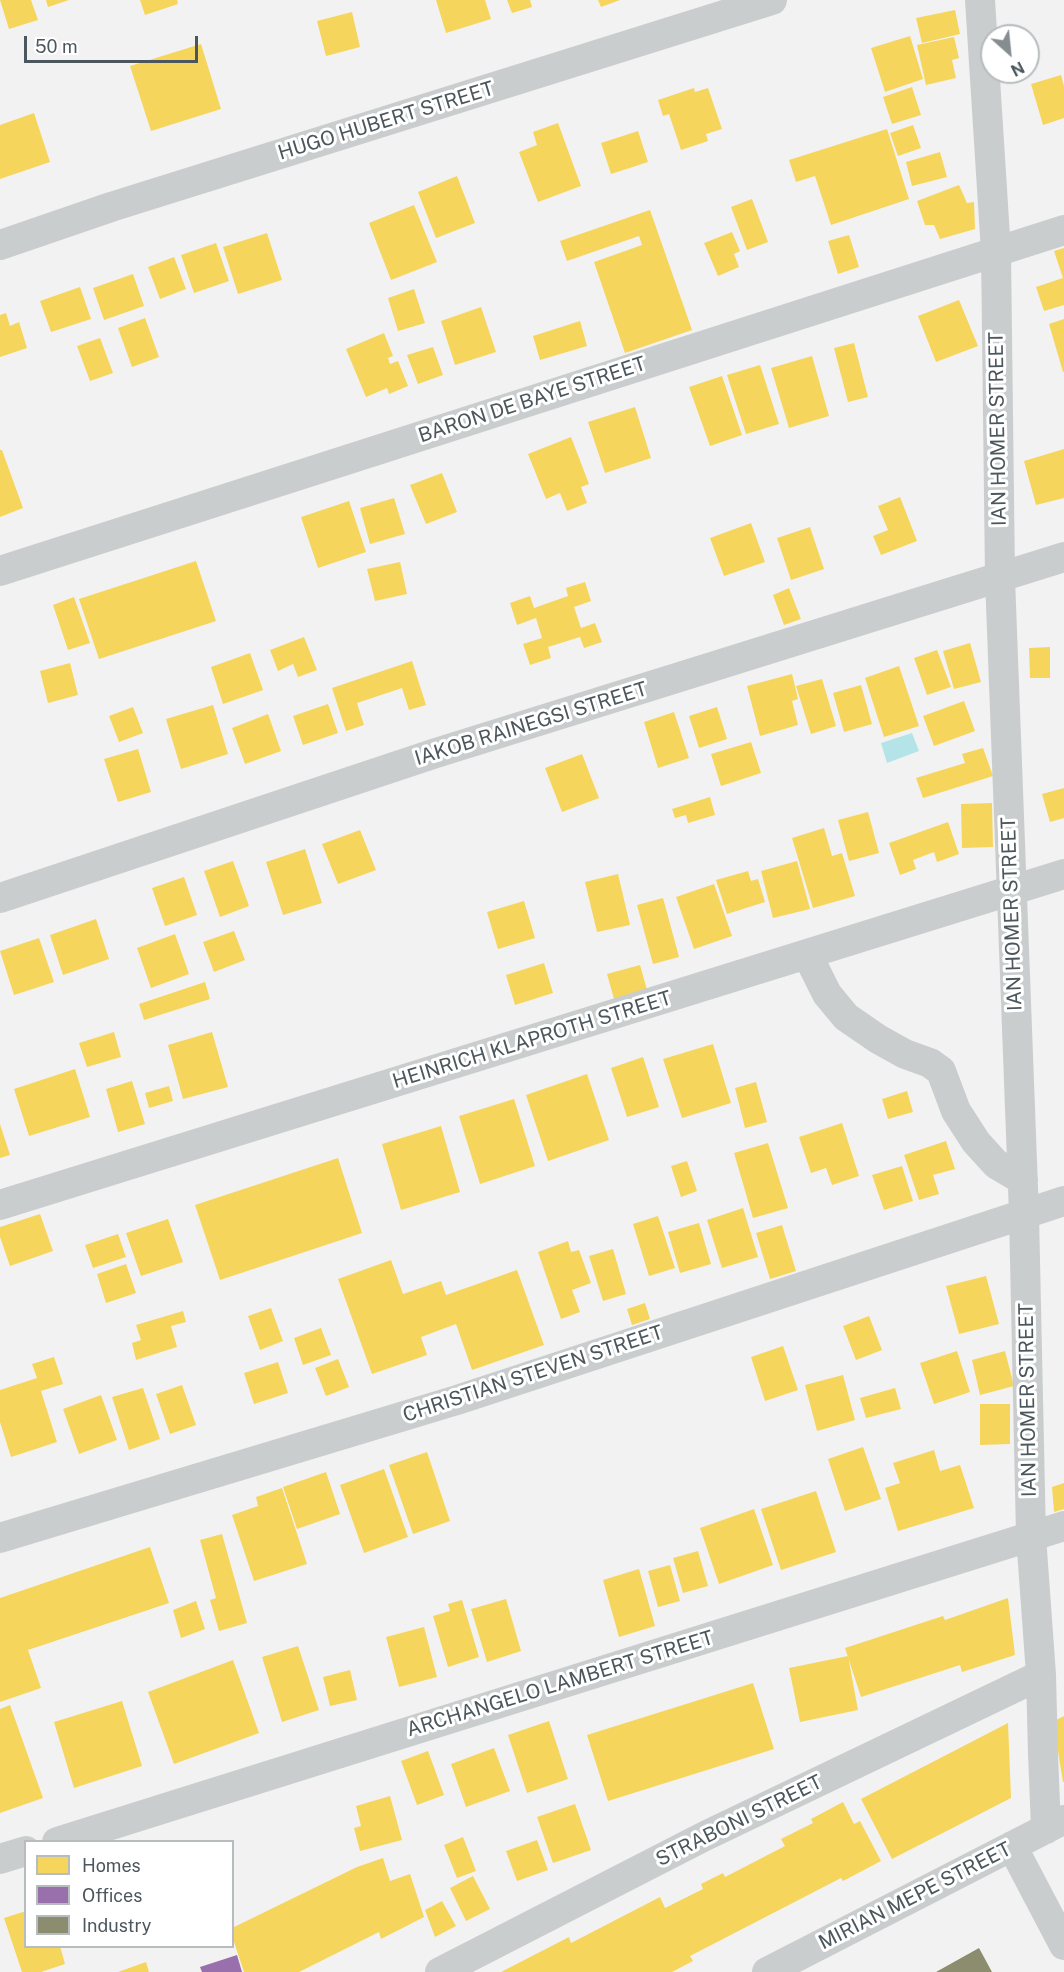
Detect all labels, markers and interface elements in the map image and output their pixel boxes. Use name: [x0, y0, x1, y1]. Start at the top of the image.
scale bar: [27, 24, 201, 62]
north arrow: [980, 24, 1040, 84]
text: 50 m: [35, 36, 78, 57]
text: N: [1008, 57, 1027, 80]
street label: HUGO HUBERT STREET: [275, 77, 497, 165]
street label: IAN HOMER STREET: [984, 332, 1012, 526]
street label: BARON DE BAYE STREET: [415, 352, 649, 448]
street label: IAKOB RAINEGSI STREET: [412, 677, 650, 771]
street label: IAN HOMER STREET: [997, 817, 1027, 1011]
street label: HEINRICH KLAPROTH STREET: [390, 986, 674, 1094]
street label: IAN HOMER STREET: [1014, 1303, 1042, 1497]
street label: CHRISTIAN STEVEN STREET: [400, 1321, 666, 1427]
street label: ARCHANGELO LAMBERT STREET: [404, 1626, 716, 1742]
street label: STRABONI STREET: [652, 1770, 826, 1872]
street label: MIRIAN MEPE STREET: [815, 1837, 1015, 1955]
legend: [24, 1840, 234, 1948]
text: Homes: [82, 1855, 141, 1876]
text: Offices: [82, 1885, 142, 1906]
text: Industry: [82, 1915, 151, 1936]

